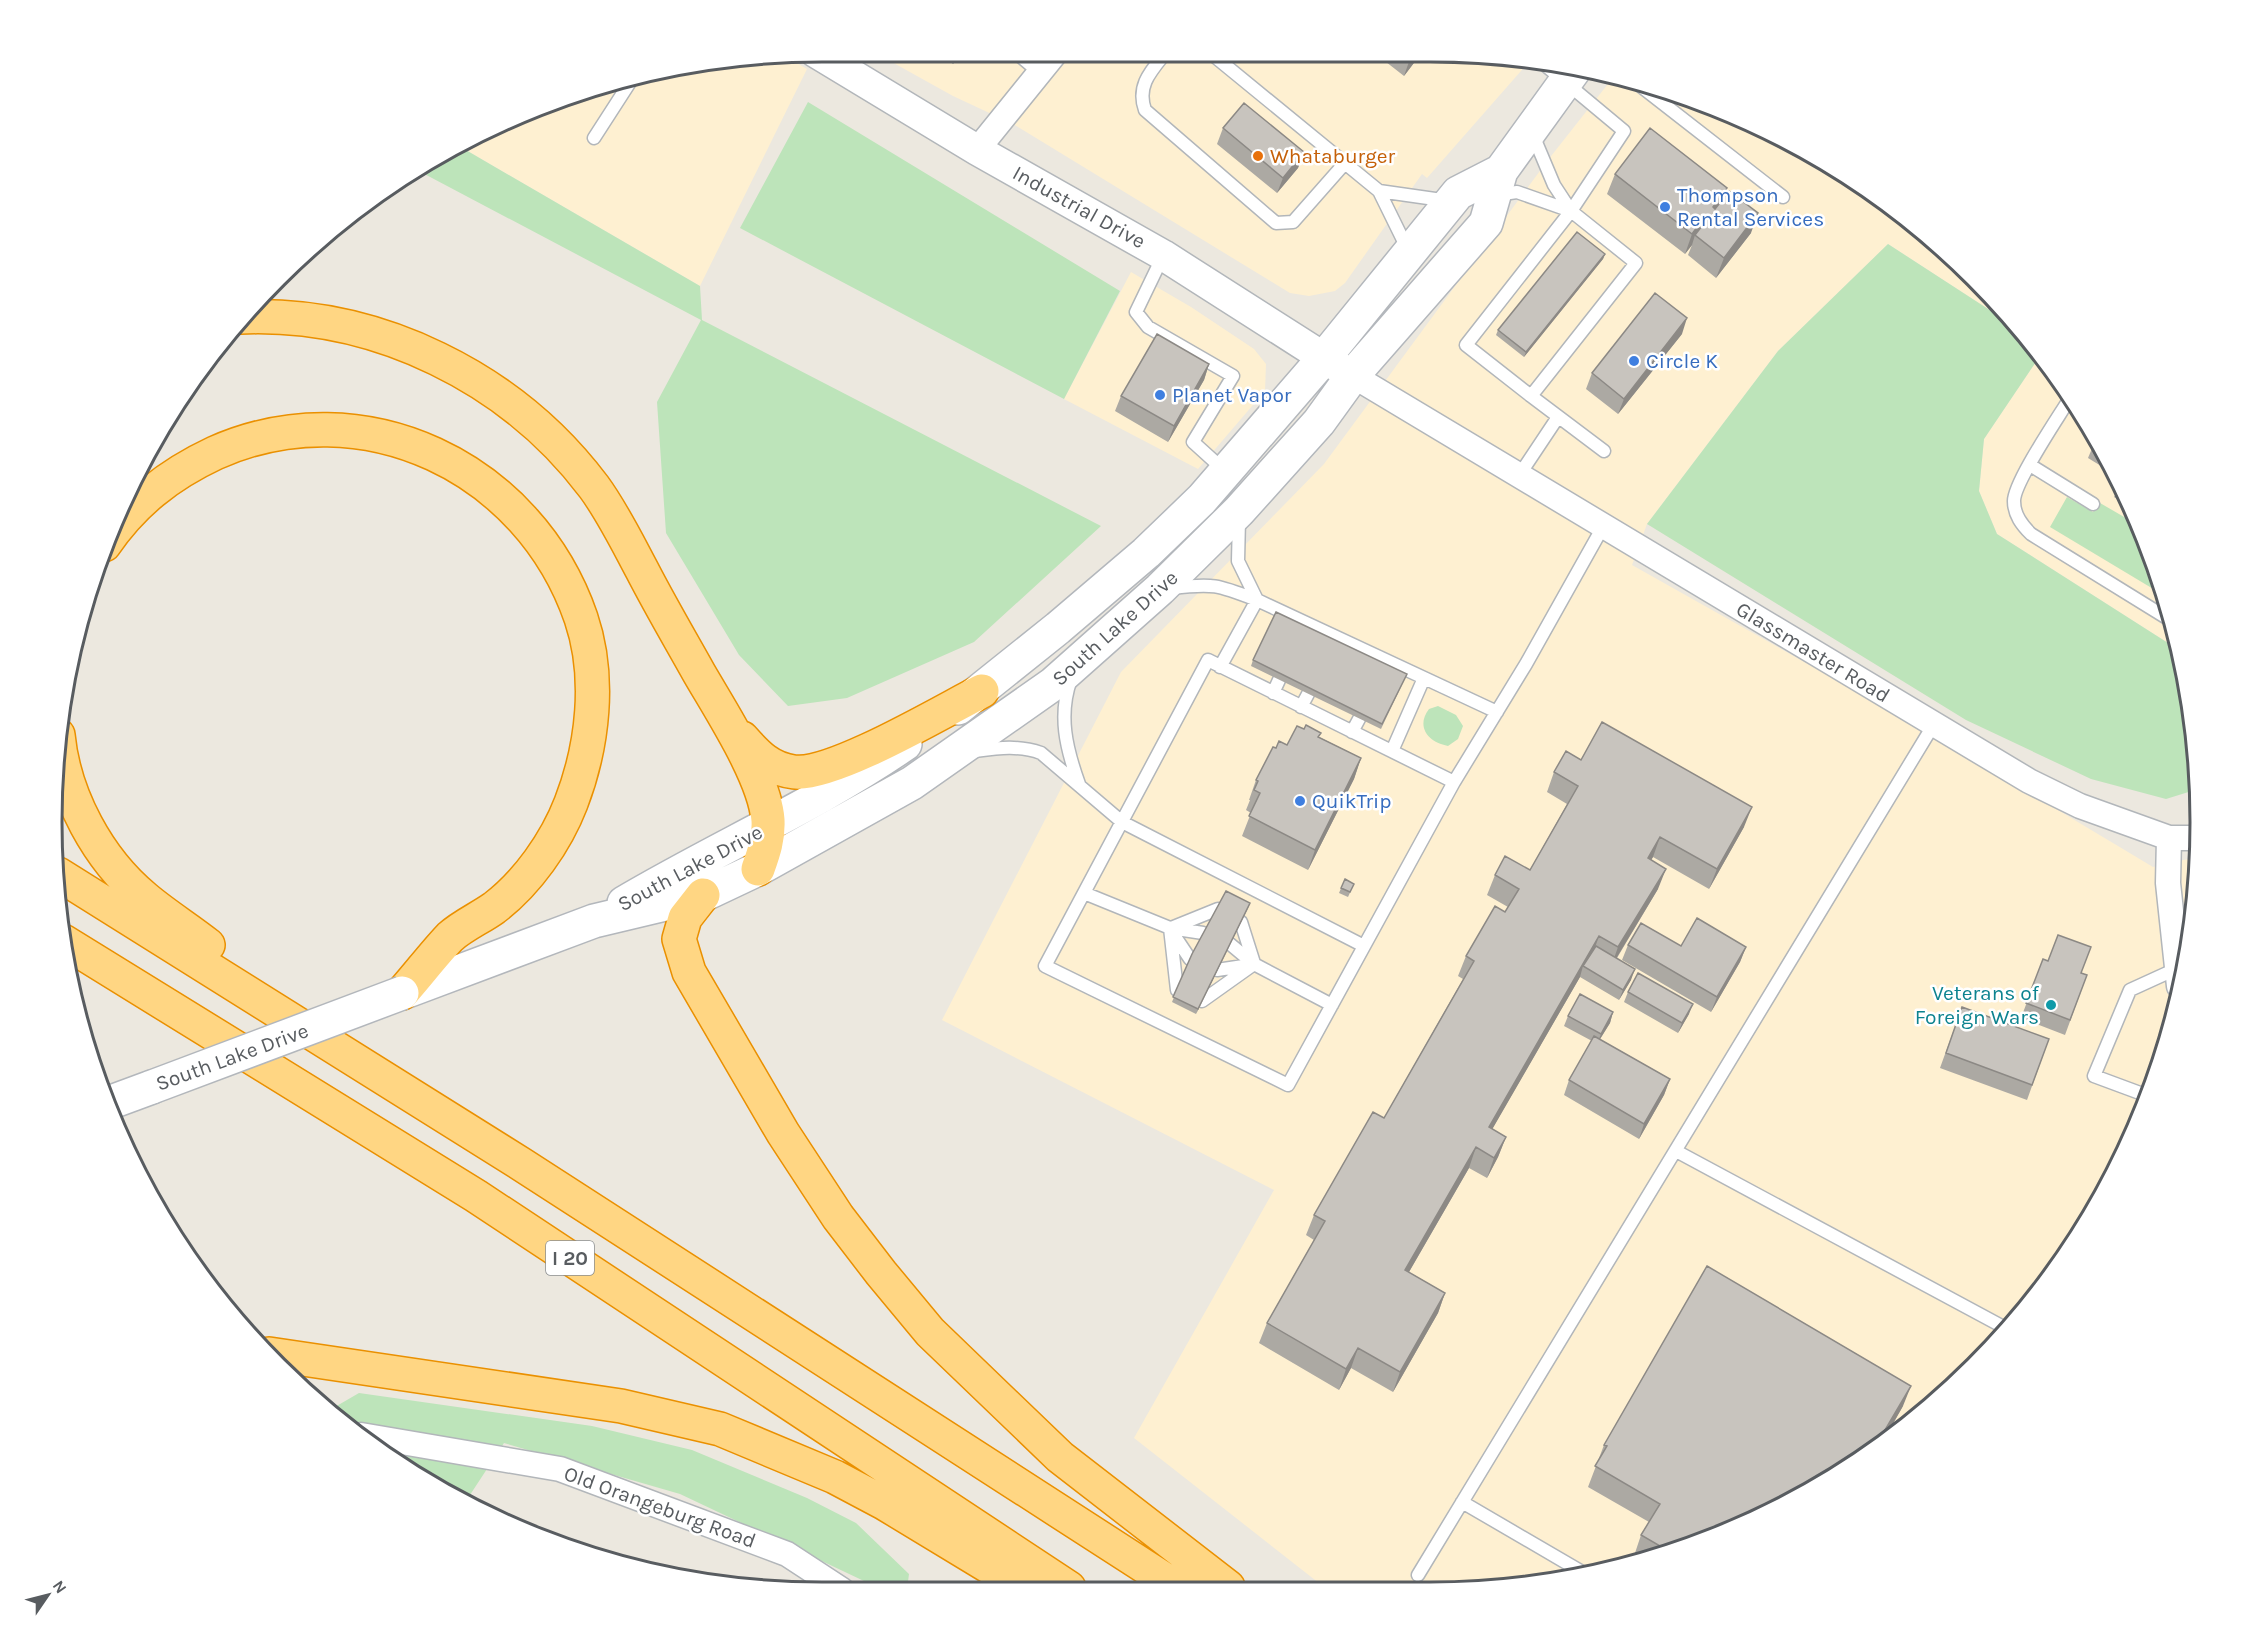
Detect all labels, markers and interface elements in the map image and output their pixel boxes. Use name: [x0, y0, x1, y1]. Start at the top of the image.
place label: Whataburger: [1270, 144, 1396, 168]
marker: Whataburger: [1251, 149, 1265, 163]
street label: Industrial Drive: [1008, 161, 1150, 253]
place label: Thompson Rental Services: [1677, 183, 1824, 231]
marker: Thompson Rental Services: [1658, 200, 1672, 214]
place label: Circle K: [1646, 349, 1718, 373]
marker: Circle K: [1627, 354, 1641, 368]
place label: Planet Vapor: [1172, 383, 1292, 407]
marker: Planet Vapor: [1153, 388, 1167, 402]
street label: South Lake Drive: [1047, 565, 1183, 691]
street label: Glassmaster Road: [1732, 597, 1894, 707]
place label: QuikTrip: [1312, 789, 1392, 813]
marker: QuikTrip: [1293, 794, 1307, 808]
street label: South Lake Drive: [614, 820, 766, 916]
place label: Veterans of Foreign Wars: [1915, 981, 2040, 1029]
marker: Veterans of Foreign Wars: [2044, 998, 2058, 1012]
street label: South Lake Drive: [152, 1018, 312, 1096]
road number: I 20: [546, 1241, 594, 1275]
street label: Old Orangeburg Road: [561, 1461, 759, 1553]
north arrow: [18, 1565, 78, 1625]
text: N: [49, 1577, 71, 1597]

